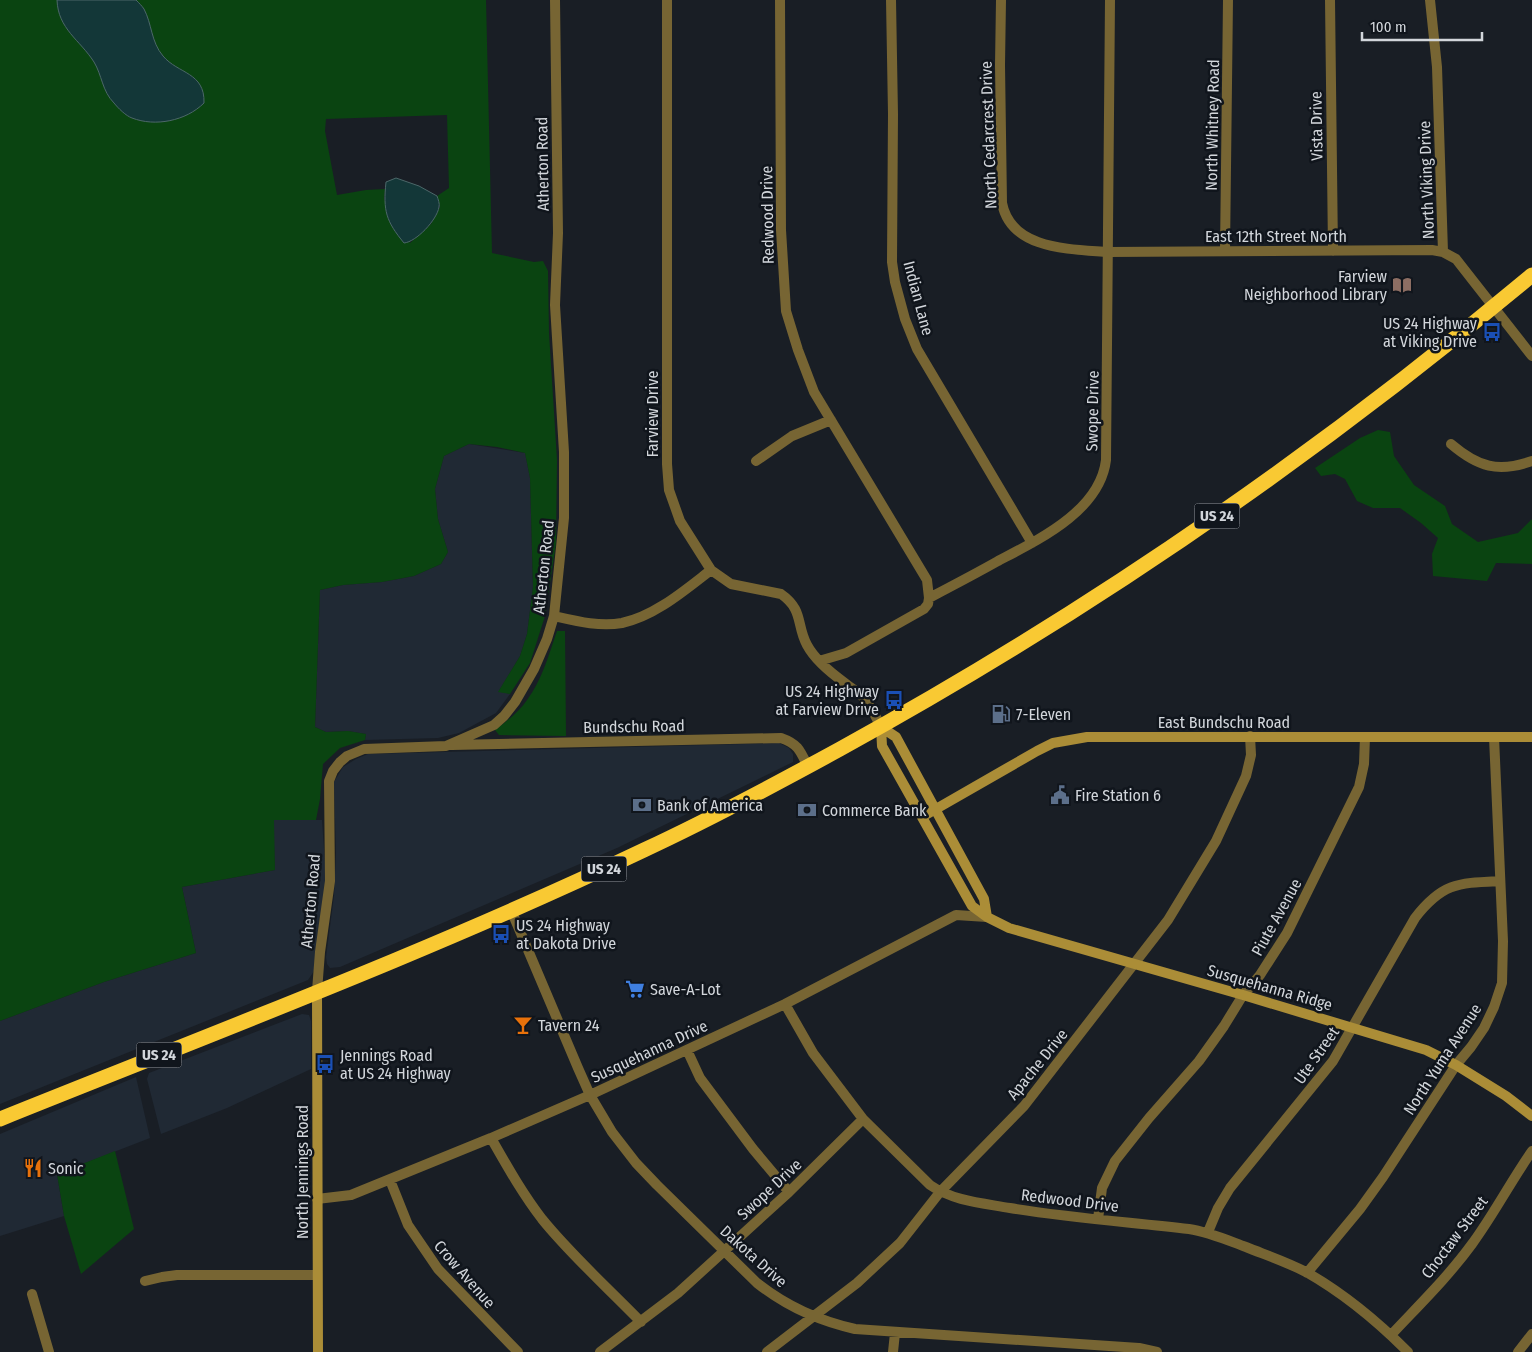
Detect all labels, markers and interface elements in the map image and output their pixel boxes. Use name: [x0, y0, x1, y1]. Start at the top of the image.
scale bar: [1362, 10, 1482, 42]
text: 100 m: [1370, 18, 1407, 36]
street label: North Whitney Road: [1202, 59, 1223, 191]
street label: North Cedarcrest Drive: [976, 61, 1001, 209]
street label: Vista Drive: [1306, 91, 1327, 161]
street label: Atherton Road: [532, 117, 553, 211]
street label: North Viking Drive: [1415, 120, 1438, 239]
street label: Redwood Drive: [757, 165, 778, 264]
street label: East 12th Street North: [1205, 227, 1347, 246]
street label: Indian Lane: [899, 259, 938, 338]
place label: Farview Neighborhood Library: [1244, 267, 1388, 304]
library icon: Farview Neighborhood Library: [1391, 274, 1413, 296]
place label: US 24 Highway at Viking Drive: [1383, 314, 1478, 351]
bus stop icon: US 24 Highway at Viking Drive: [1481, 321, 1503, 343]
street label: Swope Drive: [1082, 370, 1103, 452]
street label: Farview Drive: [643, 371, 662, 457]
road number: US 24: [1194, 504, 1240, 528]
street label: Atherton Road: [529, 519, 558, 615]
place label: US 24 Highway at Farview Drive: [776, 682, 880, 719]
bus stop icon: US 24 Highway at Farview Drive: [883, 689, 905, 711]
fuel station icon: 7-Eleven: [990, 703, 1012, 725]
place label: 7-Eleven: [1016, 705, 1071, 724]
street label: East Bundschu Road: [1158, 713, 1290, 732]
street label: Bundschu Road: [583, 716, 685, 737]
public building icon: Fire Station 6: [1049, 784, 1071, 806]
place label: Fire Station 6: [1075, 786, 1161, 805]
bank icon: Bank of America: [631, 794, 653, 816]
place label: Bank of America: [657, 796, 763, 815]
bank icon: Commerce Bank: [796, 799, 818, 821]
place label: Commerce Bank: [822, 801, 927, 820]
street label: Atherton Road: [297, 853, 324, 949]
road number: US 24: [582, 856, 626, 882]
street label: Piute Avenue: [1247, 875, 1306, 959]
place label: US 24 Highway at Dakota Drive: [516, 916, 616, 953]
bus stop icon: US 24 Highway at Dakota Drive: [490, 923, 512, 945]
street label: Susquehanna Ridge: [1205, 961, 1335, 1014]
supermarket icon: Save-A-Lot: [624, 978, 646, 1000]
place label: Save-A-Lot: [650, 980, 722, 999]
street label: North Yuma Avenue: [1399, 1000, 1485, 1118]
bar icon: Tavern 24: [512, 1014, 534, 1036]
place label: Tavern 24: [538, 1016, 600, 1035]
street label: Susquehanna Drive: [588, 1016, 711, 1087]
street label: Ute Street: [1290, 1022, 1343, 1088]
street label: Apache Drive: [1003, 1025, 1072, 1103]
road number: US 24: [136, 1042, 182, 1068]
place label: Jennings Road at US 24 Highway: [340, 1046, 452, 1083]
bus stop icon: Jennings Road at US 24 Highway: [314, 1053, 336, 1075]
street label: North Jennings Road: [293, 1105, 312, 1239]
street label: Swope Drive: [733, 1155, 805, 1224]
restaurant icon: Sonic: [22, 1157, 44, 1179]
place label: Sonic: [48, 1159, 84, 1178]
street label: Redwood Drive: [1020, 1185, 1120, 1216]
street label: Choctaw Street: [1417, 1192, 1492, 1282]
street label: Dakota Drive: [716, 1221, 791, 1291]
street label: Crow Avenue: [430, 1236, 499, 1312]

